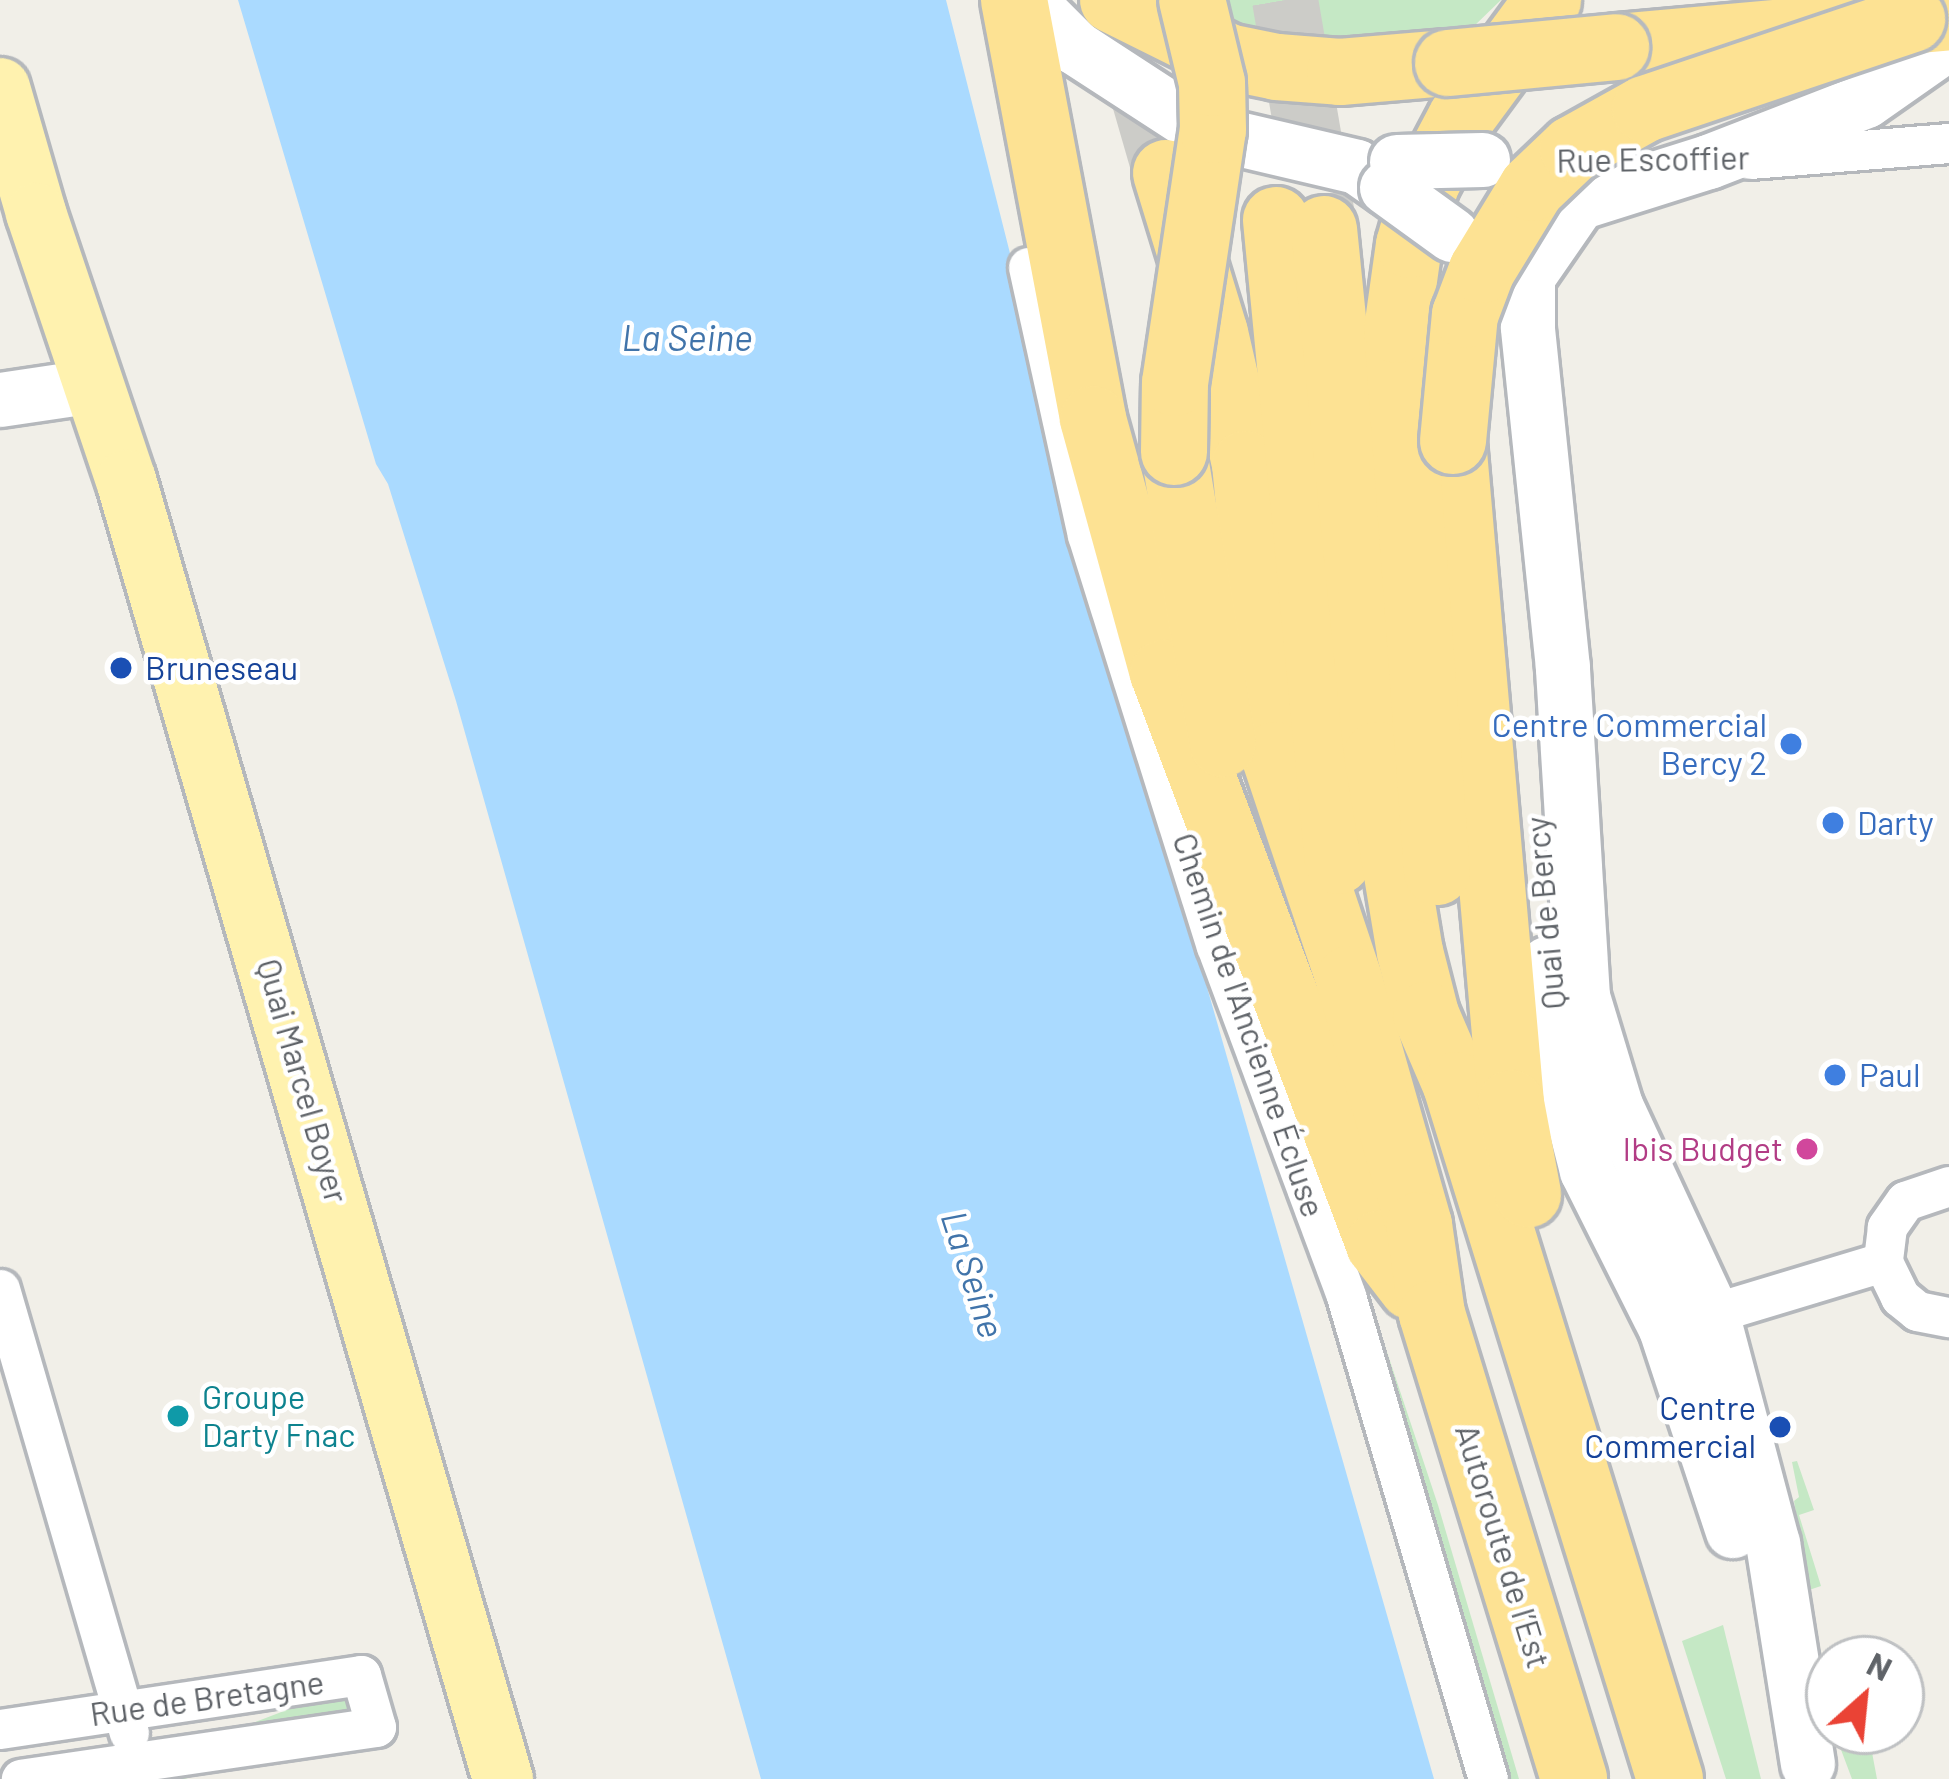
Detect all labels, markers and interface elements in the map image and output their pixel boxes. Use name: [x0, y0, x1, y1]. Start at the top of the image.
street label: Rue Escoffier: [1556, 138, 1750, 180]
water label: La Seine: [621, 315, 753, 359]
place label: Bruneseau: [145, 648, 298, 688]
marker: Bruneseau: [108, 655, 134, 681]
place label: Centre Commercial Bercy 2: [1492, 705, 1767, 783]
marker: Centre Commercial Bercy 2: [1778, 731, 1804, 757]
place label: Darty: [1857, 803, 1934, 843]
marker: Darty: [1820, 810, 1846, 836]
street label: Quai de Bercy: [1517, 815, 1573, 1011]
street label: Chemin de l'Ancienne Écluse: [1165, 828, 1333, 1222]
street label: Quai Marcel Boyer: [249, 954, 357, 1208]
place label: Paul: [1859, 1055, 1921, 1095]
marker: Paul: [1822, 1062, 1848, 1088]
place label: Ibis Budget: [1623, 1129, 1783, 1169]
marker: Ibis Budget: [1794, 1136, 1820, 1162]
water label: La Seine: [933, 1205, 1015, 1343]
place label: Groupe Darty Fnac: [202, 1377, 356, 1455]
place label: Centre Commercial: [1584, 1388, 1756, 1466]
marker: Groupe Darty Fnac: [165, 1403, 191, 1429]
marker: Centre Commercial: [1767, 1414, 1793, 1440]
street label: Autoroute de l’Est: [1447, 1419, 1559, 1673]
north arrow: [1805, 1635, 1925, 1755]
text: N: [1861, 1643, 1899, 1688]
street label: Rue de Bretagne: [87, 1662, 327, 1734]

